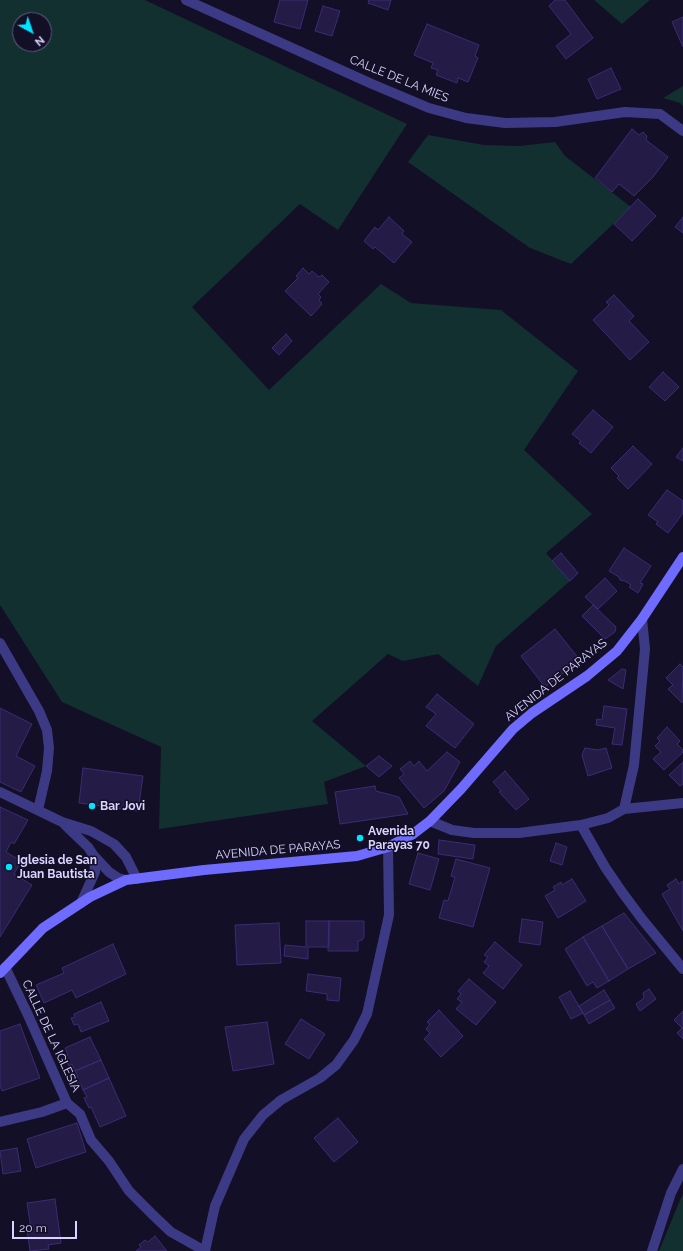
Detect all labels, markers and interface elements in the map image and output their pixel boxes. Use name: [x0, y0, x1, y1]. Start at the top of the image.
north arrow: [12, 12, 52, 52]
text: N: [32, 33, 47, 48]
street label: CALLE DE LA MIES: [347, 53, 451, 105]
street label: AVENIDA DE PARAYAS: [502, 636, 610, 724]
place label: Bar Jovi: [100, 799, 145, 813]
marker: Bar Jovi: [87, 801, 97, 811]
place label: Avenida Parayas 70: [368, 824, 430, 852]
marker: Avenida Parayas 70: [355, 833, 365, 843]
street label: AVENIDA DE PARAYAS: [215, 837, 341, 863]
place label: Iglesia de San Juan Bautista: [17, 853, 97, 881]
marker: Iglesia de San Juan Bautista: [4, 862, 14, 872]
street label: CALLE DE LA IGLESIA: [19, 978, 83, 1094]
scale bar: [14, 1213, 79, 1239]
text: 20 m: [19, 1221, 47, 1235]

